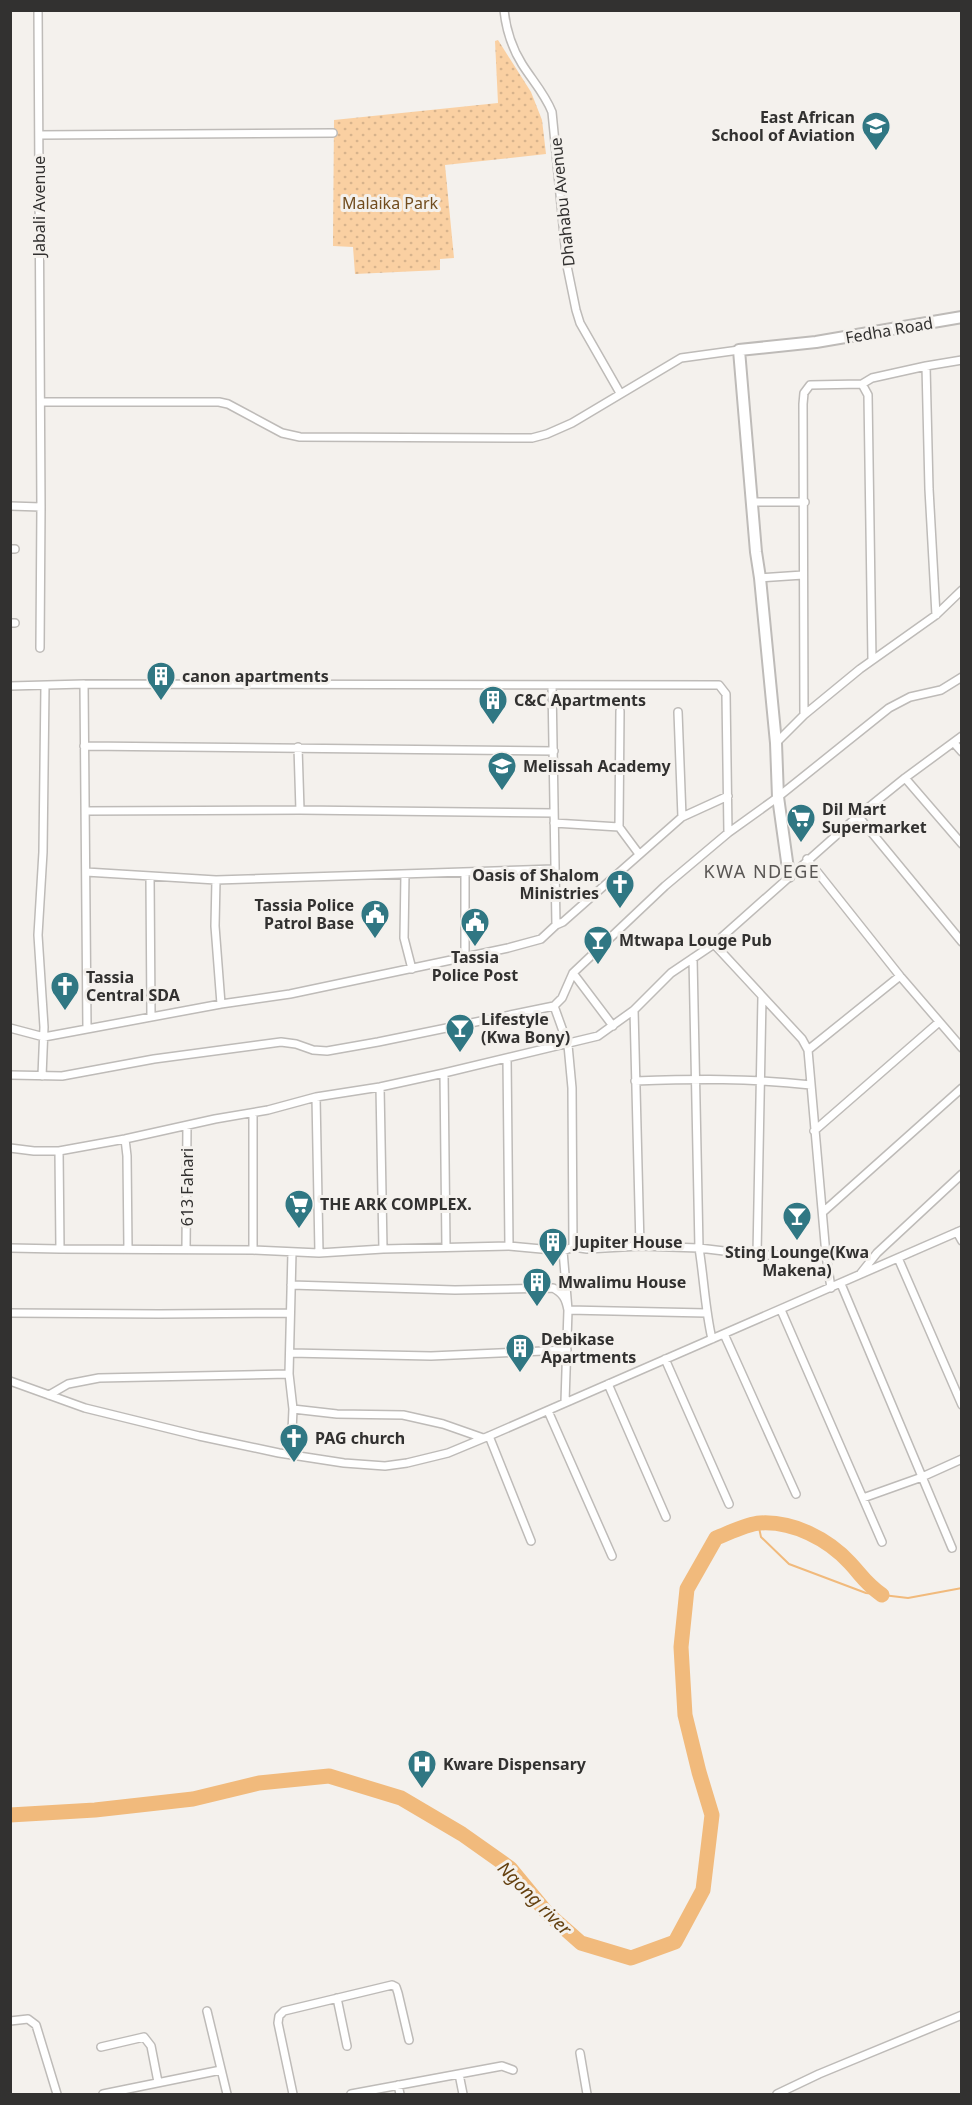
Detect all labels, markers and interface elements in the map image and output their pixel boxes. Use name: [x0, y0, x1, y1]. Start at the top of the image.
place label: East African School of Aviation: [712, 106, 855, 146]
school or university icon: East African School of Aviation: [860, 110, 892, 152]
street label: Dhahabu Avenue: [544, 136, 580, 268]
street label: Jabali Avenue: [28, 156, 50, 258]
park label: Malaika Park: [342, 192, 439, 214]
street label: Fedha Road: [843, 311, 935, 349]
building icon: canon apartments: [145, 660, 177, 702]
place label: canon apartments: [182, 665, 329, 687]
building icon: C&C Apartments: [477, 684, 509, 726]
place label: C&C Apartments: [514, 689, 646, 711]
school or university icon: Melissah Academy: [486, 750, 518, 792]
place label: Melissah Academy: [523, 755, 672, 777]
place label: Dil Mart Supermarket: [822, 798, 927, 838]
supermarket icon: Dil Mart Supermarket: [785, 802, 817, 844]
district label: KWA NDEGE: [704, 859, 820, 883]
place label: Oasis of Shalom Ministries: [472, 864, 599, 904]
church icon: Oasis of Shalom Ministries: [604, 868, 636, 910]
place label: Tassia Police Patrol Base: [255, 894, 354, 934]
public building icon: Tassia Police Patrol Base: [359, 898, 391, 940]
public building icon: Tassia Police Post: [459, 906, 491, 948]
bar icon: Mtwapa Louge Pub: [582, 924, 614, 966]
place label: Mtwapa Louge Pub: [619, 929, 772, 951]
place label: Tassia Police Post: [432, 946, 518, 986]
place label: Tassia Central SDA: [86, 966, 181, 1006]
church icon: Tassia Central SDA: [49, 970, 81, 1012]
place label: Lifestyle (Kwa Bony): [481, 1008, 570, 1048]
bar icon: Lifestyle (Kwa Bony): [444, 1012, 476, 1054]
street label: 613 Fahari: [176, 1148, 198, 1226]
supermarket icon: THE ARK COMPLEX.: [283, 1188, 315, 1230]
place label: THE ARK COMPLEX.: [320, 1193, 472, 1215]
bar icon: Sting Lounge(Kwa Makena): [781, 1200, 813, 1242]
building icon: Jupiter House: [537, 1226, 569, 1268]
place label: Jupiter House: [572, 1231, 683, 1253]
place label: Sting Lounge(Kwa Makena): [725, 1241, 869, 1281]
building icon: Mwalimu House: [521, 1266, 553, 1308]
place label: Mwalimu House: [558, 1271, 686, 1293]
place label: Debikase Apartments: [541, 1328, 636, 1368]
building icon: Debikase Apartments: [504, 1332, 536, 1374]
church icon: PAG church: [278, 1422, 310, 1464]
place label: PAG church: [315, 1427, 405, 1449]
hospital icon: Kware Dispensary: [406, 1748, 438, 1790]
place label: Kware Dispensary: [443, 1753, 587, 1775]
water label: Ngong river: [493, 1856, 578, 1941]

